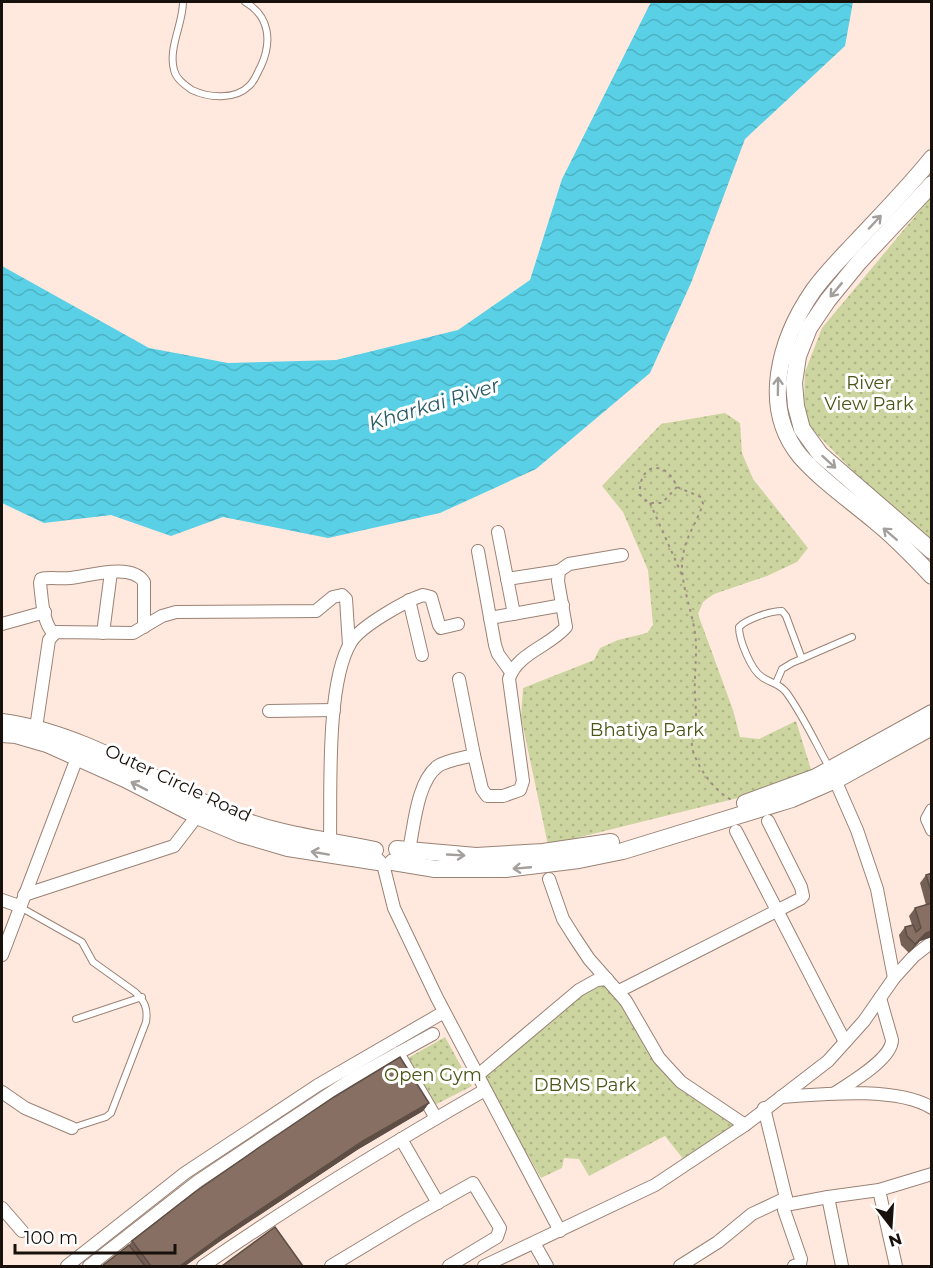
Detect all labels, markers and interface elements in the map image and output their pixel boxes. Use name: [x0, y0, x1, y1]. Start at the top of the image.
one-way arrow: [867, 215, 882, 230]
one-way arrow: [830, 282, 843, 298]
water label: Kharkai River: [366, 372, 503, 435]
park label: River View Park: [824, 372, 914, 415]
one-way arrow: [772, 377, 784, 397]
one-way arrow: [822, 455, 837, 469]
one-way arrow: [883, 527, 898, 541]
park label: Bhatiya Park: [590, 719, 704, 741]
street label: Outer Circle Road: [101, 739, 255, 827]
one-way arrow: [130, 780, 148, 791]
one-way arrow: [311, 847, 330, 858]
one-way arrow: [445, 850, 465, 861]
one-way arrow: [513, 863, 532, 874]
park label: Open Gym: [384, 1064, 482, 1086]
park label: DBMS Park: [534, 1074, 636, 1096]
north arrow: [861, 1196, 921, 1256]
scale bar: [15, 1217, 176, 1255]
text: 100 m: [24, 1227, 78, 1249]
text: N: [886, 1229, 904, 1251]

